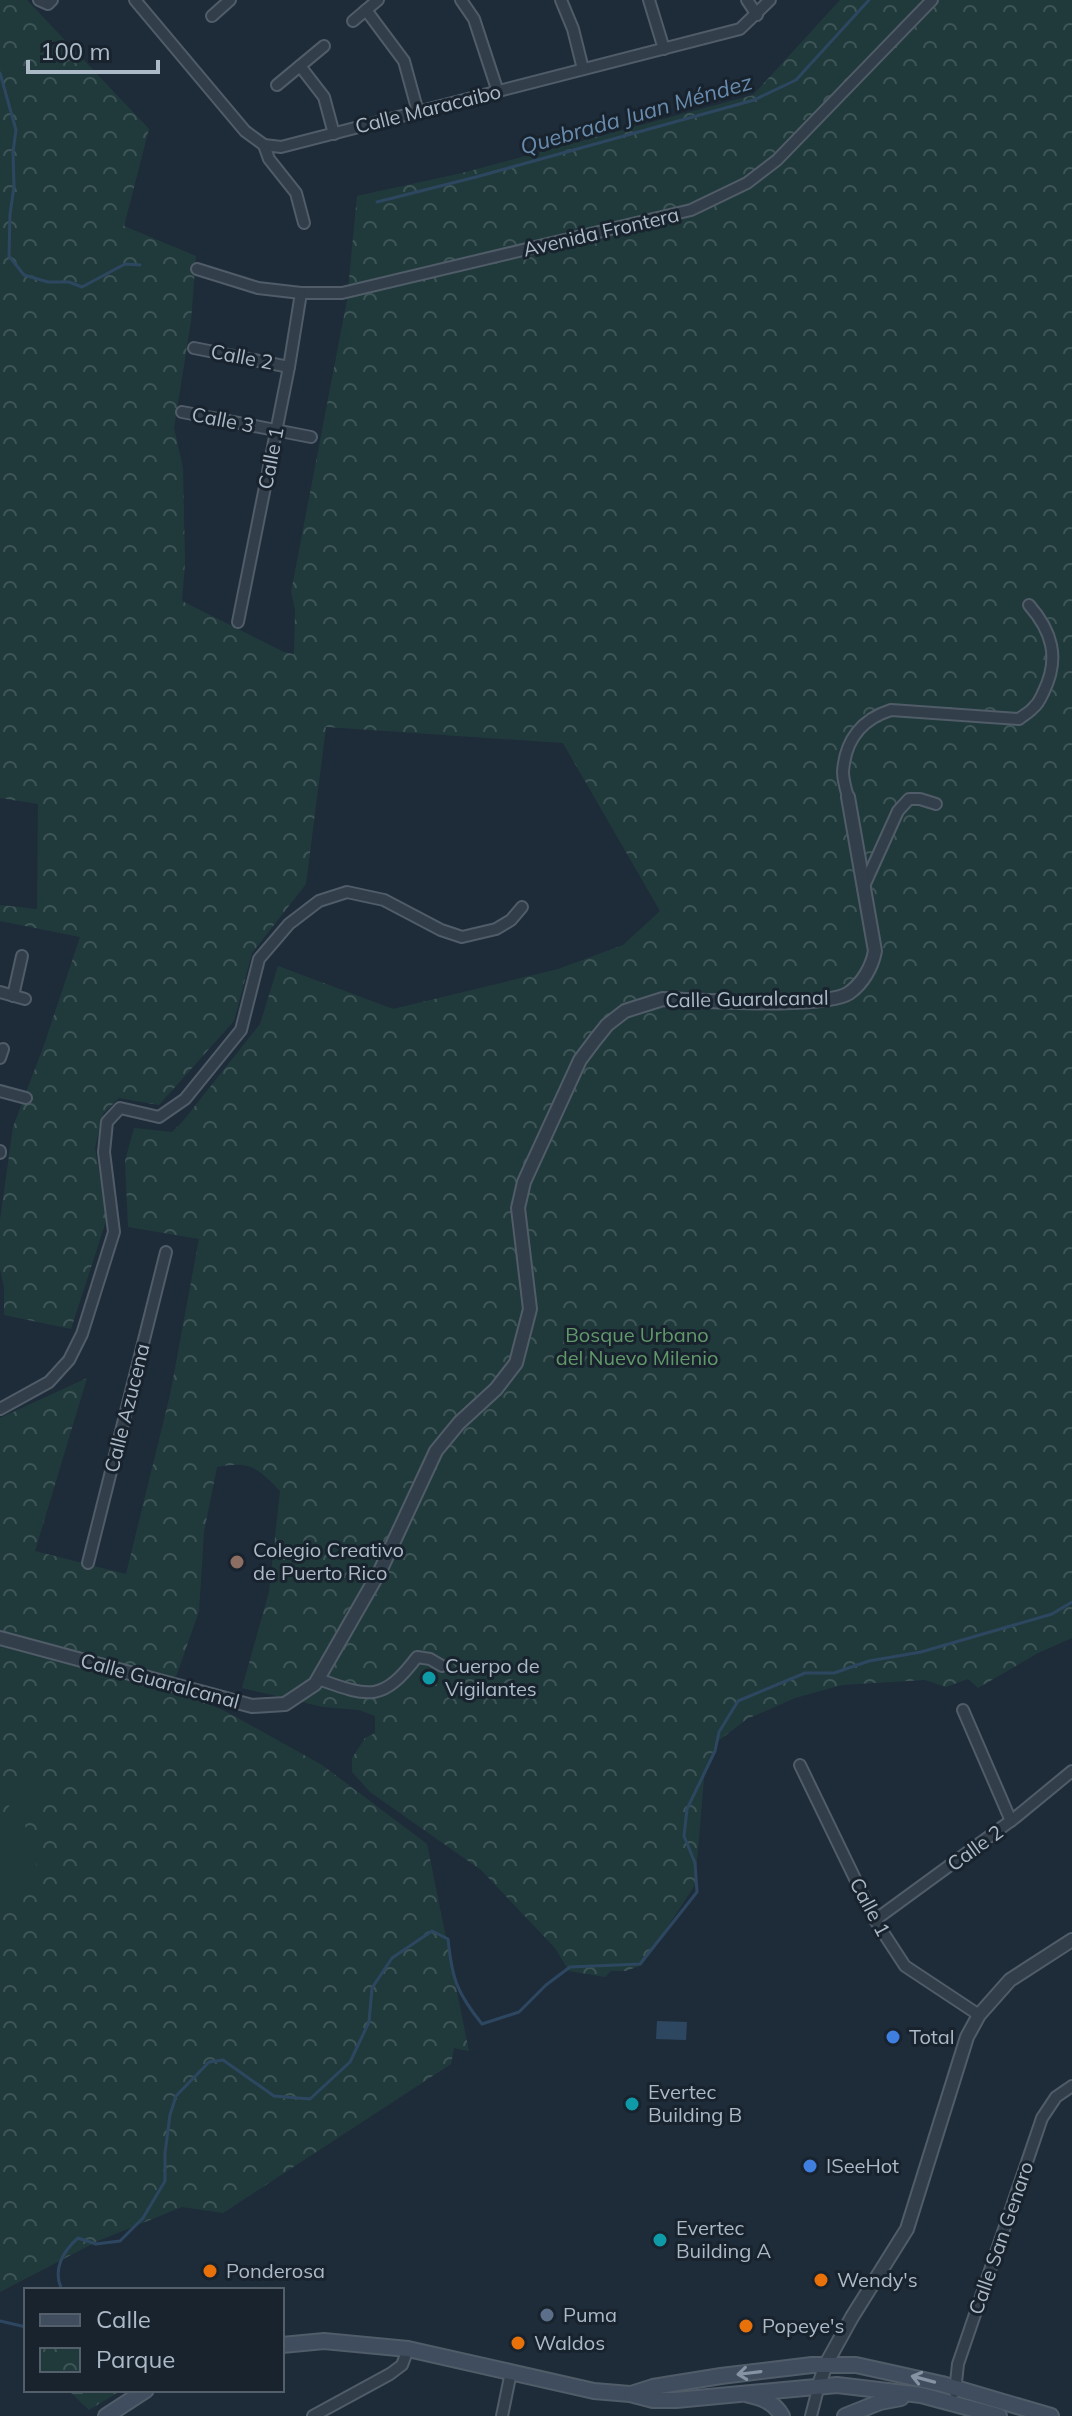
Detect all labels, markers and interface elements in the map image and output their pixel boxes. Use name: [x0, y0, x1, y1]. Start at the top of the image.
scale bar: [28, 24, 158, 74]
text: 100 m: [40, 36, 111, 66]
water label: Quebrada Juan Méndez: [517, 67, 756, 161]
street label: Calle Maracaibo: [352, 78, 503, 139]
street label: Avenida Frontera: [520, 201, 681, 262]
street label: Calle 2: [209, 338, 275, 375]
street label: Calle 3: [190, 401, 256, 438]
street label: Calle 1: [252, 425, 289, 491]
street label: Calle Guaralcanal: [665, 985, 829, 1012]
park label: Bosque Urbano del Nuevo Milenio: [556, 1322, 718, 1370]
street label: Calle Azucena: [98, 1341, 155, 1475]
place label: Colegio Creativo de Puerto Rico: [253, 1537, 404, 1585]
marker: Colegio Creativo de Puerto Rico: [228, 1553, 246, 1571]
street label: Calle Guaralcanal: [78, 1647, 242, 1714]
place label: Cuerpo de Vigilantes: [445, 1653, 540, 1701]
marker: Cuerpo de Vigilantes: [420, 1669, 438, 1687]
street label: Calle 2: [942, 1819, 1008, 1876]
street label: Calle 1: [845, 1873, 896, 1940]
place label: Total: [909, 2024, 955, 2049]
marker: Total: [884, 2028, 902, 2046]
place label: Evertec Building B: [648, 2079, 742, 2127]
marker: Evertec Building B: [623, 2095, 641, 2113]
place label: ISeeHot: [826, 2153, 899, 2178]
marker: ISeeHot: [801, 2157, 819, 2175]
street label: Calle San Genaro: [963, 2158, 1038, 2318]
place label: Evertec Building A: [676, 2215, 771, 2263]
marker: Evertec Building A: [651, 2231, 669, 2249]
place label: Ponderosa: [226, 2258, 325, 2283]
marker: Ponderosa: [201, 2262, 219, 2280]
place label: Wendy's: [837, 2267, 918, 2292]
marker: Wendy's: [812, 2271, 830, 2289]
legend: [24, 2288, 284, 2392]
place label: Puma: [563, 2302, 617, 2327]
text: Calle: [96, 2304, 151, 2334]
marker: Puma: [538, 2306, 556, 2324]
place label: Popeye's: [762, 2313, 844, 2338]
marker: Popeye's: [737, 2317, 755, 2335]
place label: Waldos: [534, 2330, 605, 2355]
marker: Waldos: [509, 2334, 527, 2352]
text: Parque: [96, 2344, 175, 2374]
one-way arrow: [736, 2365, 763, 2380]
one-way arrow: [910, 2371, 936, 2386]

